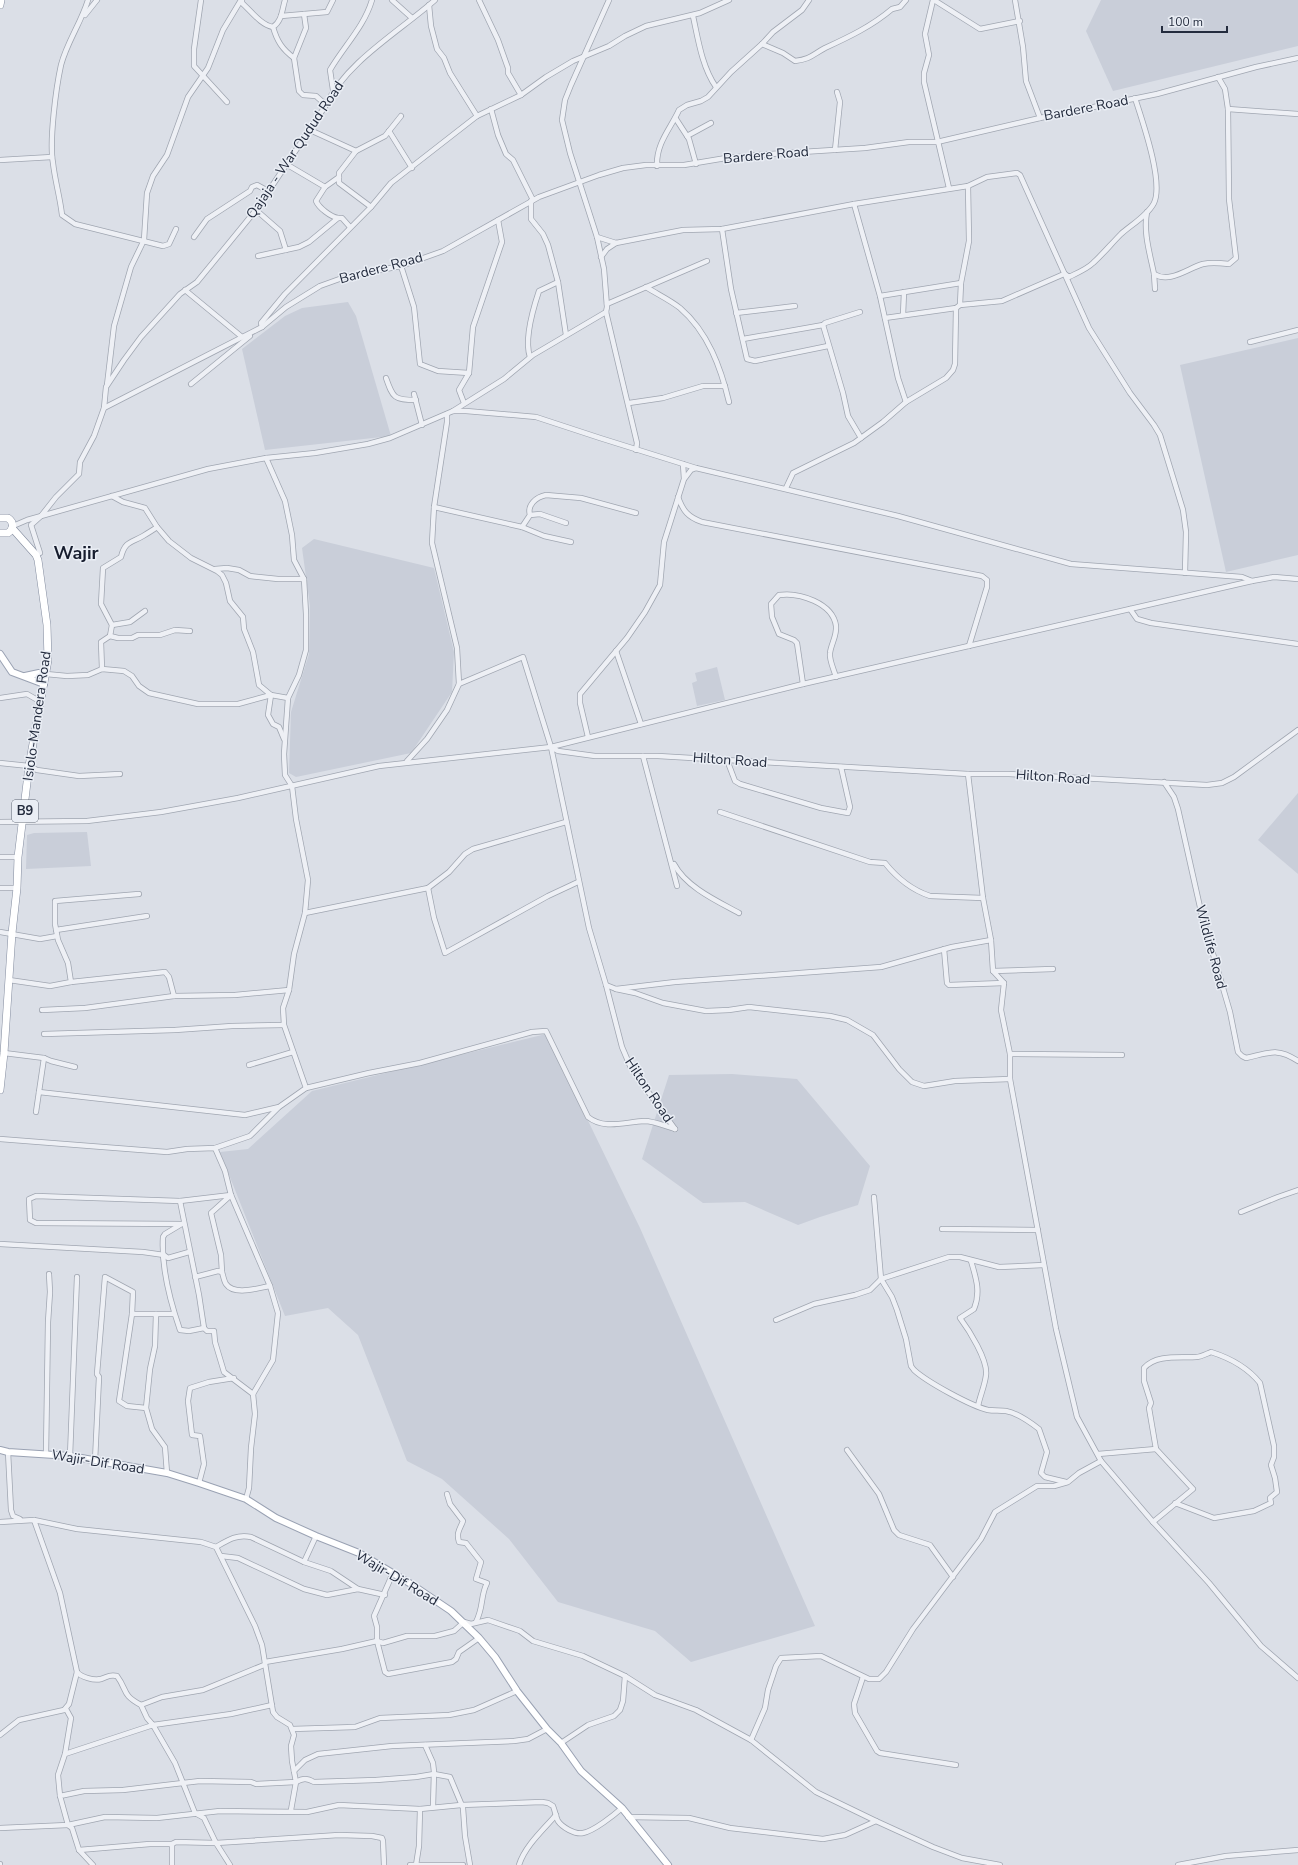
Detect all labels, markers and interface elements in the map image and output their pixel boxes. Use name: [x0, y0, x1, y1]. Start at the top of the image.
scale bar: [1162, 8, 1227, 34]
text: 100 m: [1168, 14, 1203, 30]
street label: Qajaja - War Qudud Road: [242, 77, 348, 223]
street label: Bardere Road: [1042, 90, 1130, 126]
street label: Bardere Road: [722, 142, 810, 168]
street label: Bardere Road: [337, 248, 425, 288]
district label: Wajir: [53, 541, 99, 565]
street label: Isiolo-Mandera Road: [18, 650, 56, 782]
street label: Hilton Road: [692, 748, 768, 772]
street label: Hilton Road: [1015, 765, 1091, 789]
road number: B9: [12, 800, 38, 822]
street label: Wildlife Road: [1191, 903, 1231, 991]
street label: Hilton Road: [620, 1054, 678, 1126]
street label: Wajir-Dif Road: [50, 1445, 146, 1479]
street label: Wajir-Dif Road: [352, 1546, 442, 1610]

